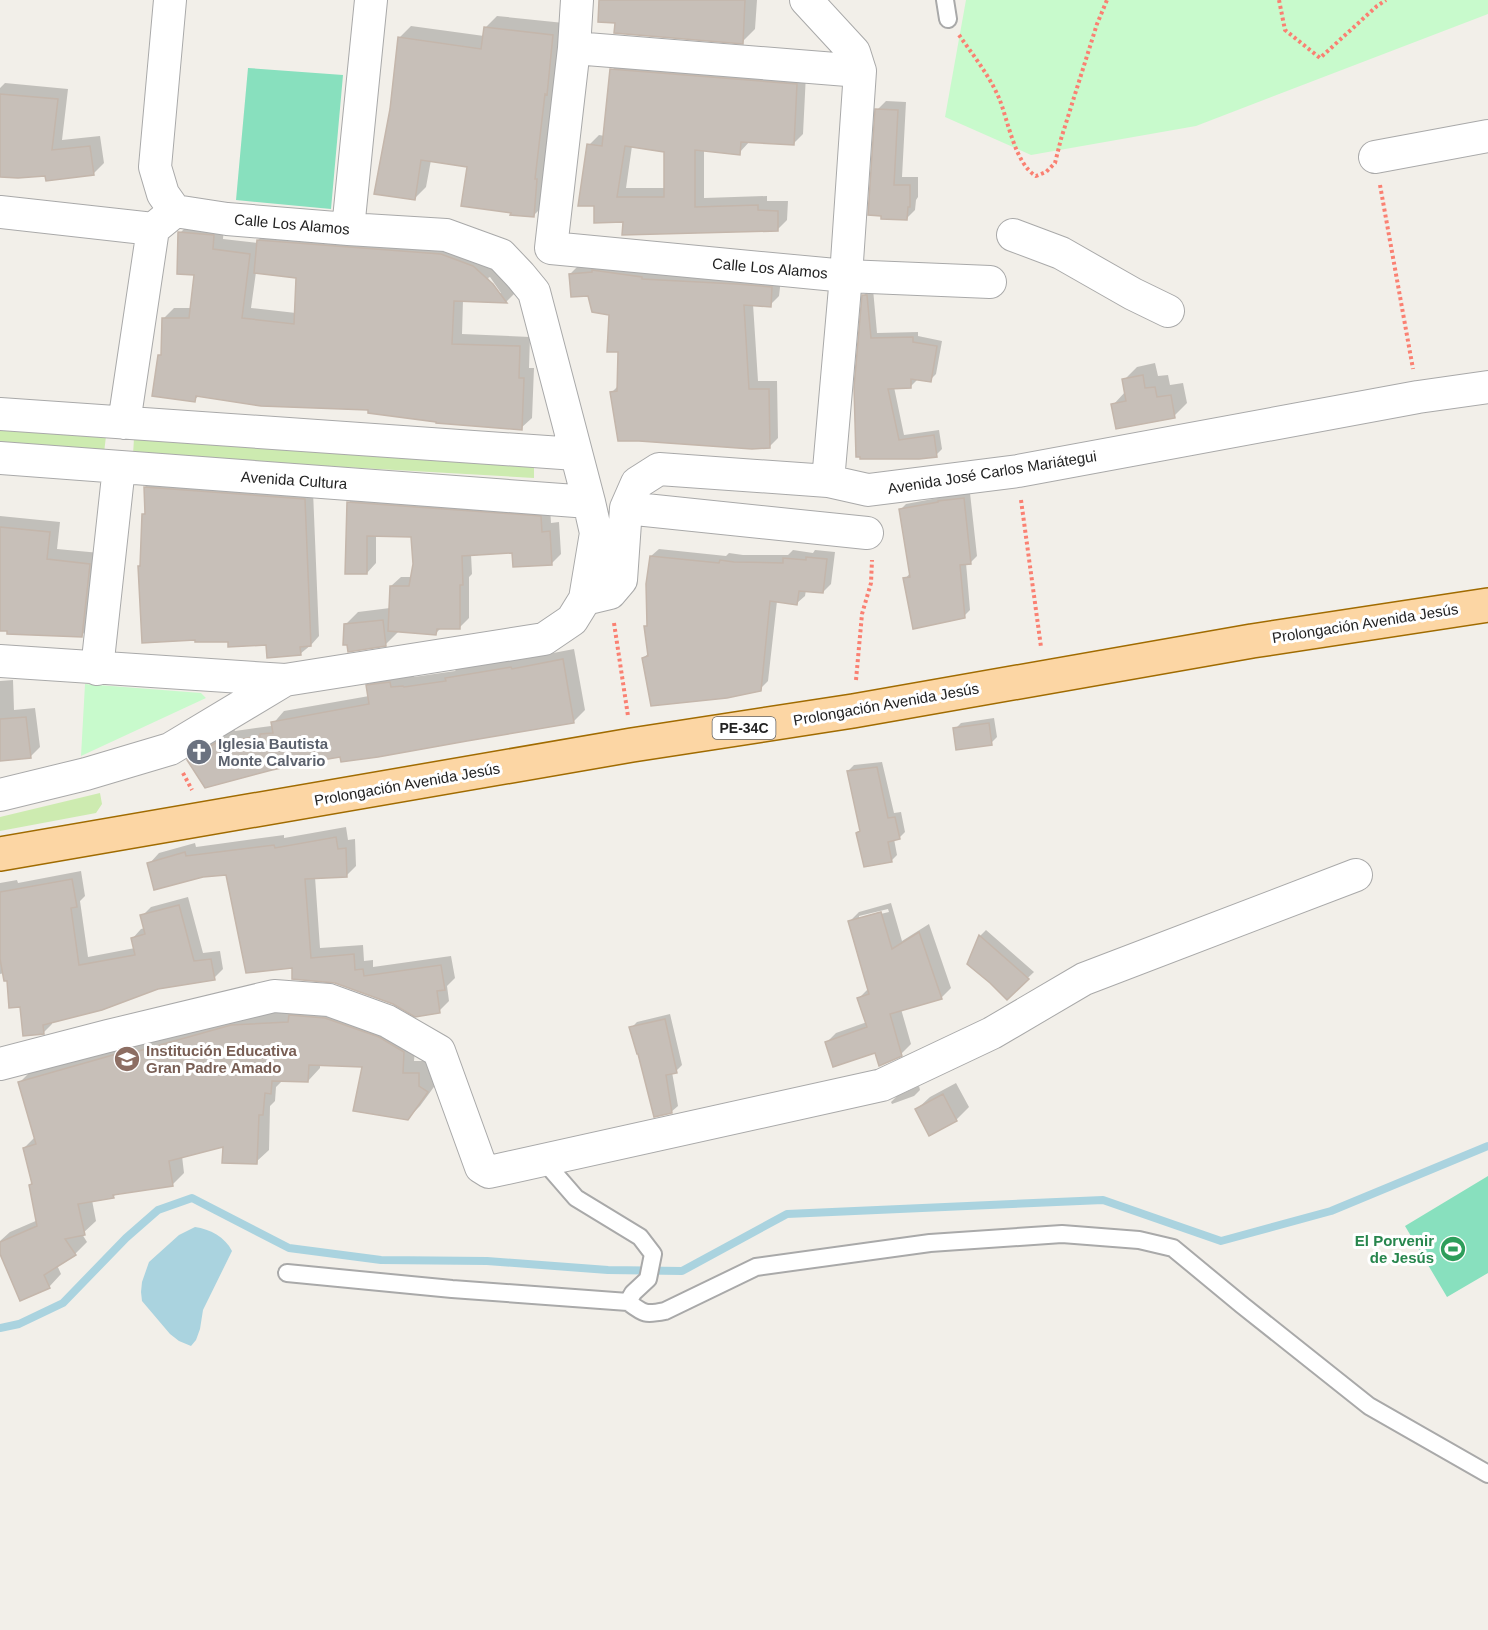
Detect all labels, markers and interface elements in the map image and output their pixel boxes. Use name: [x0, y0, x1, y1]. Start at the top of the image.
street label: Calle Los Alamos: [234, 210, 350, 238]
street label: Calle Los Alamos: [712, 254, 828, 282]
street label: Avenida José Carlos Mariátegui: [886, 447, 1098, 497]
street label: Avenida Cultura: [240, 468, 348, 492]
street label: Prolongación Avenida Jesús: [1271, 600, 1459, 646]
street label: Prolongación Avenida Jesús: [792, 679, 980, 729]
road number: PE-34C: [712, 717, 776, 739]
place label: Iglesia Bautista Monte Calvario: [218, 735, 329, 769]
church icon: Iglesia Bautista Monte Calvario: [184, 737, 214, 767]
street label: Prolongación Avenida Jesús: [313, 759, 501, 809]
place label: Institución Educativa Gran Padre Amado: [146, 1042, 298, 1076]
school or university icon: Institución Educativa Gran Padre Amado: [112, 1044, 142, 1074]
place label: El Porvenir de Jesús: [1355, 1232, 1434, 1266]
sports icon: El Porvenir de Jesús: [1438, 1234, 1468, 1264]

